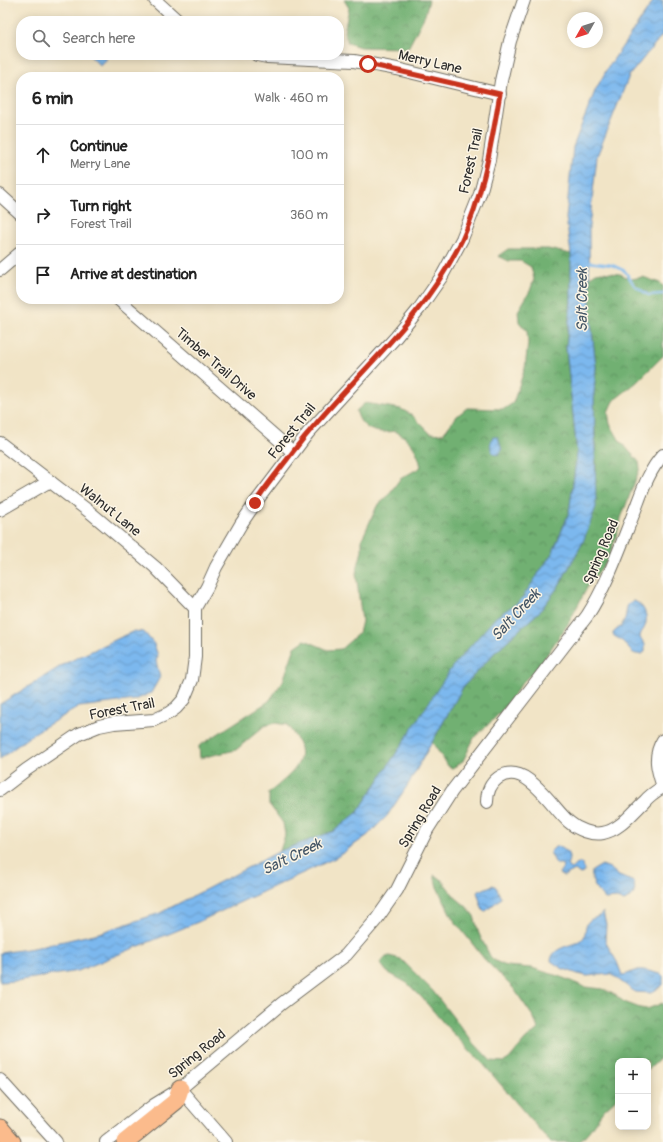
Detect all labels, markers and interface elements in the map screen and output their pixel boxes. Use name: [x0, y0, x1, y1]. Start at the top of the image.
north arrow: [567, 12, 603, 48]
search box: [16, 16, 344, 60]
icon: search: [30, 27, 52, 49]
text: Search here: [62, 29, 135, 48]
street label: Merry Lane: [397, 46, 464, 78]
route start: [359, 55, 377, 73]
text: 6 min: [32, 88, 73, 109]
text: Walk · 460 m: [254, 90, 328, 106]
street label: Forest Trail: [455, 127, 487, 195]
text: Continue: [70, 137, 128, 156]
icon: ahead: [32, 144, 54, 166]
text: 100 m: [291, 147, 328, 163]
text: Merry Lane: [70, 156, 130, 172]
text: Turn right: [70, 197, 131, 216]
icon: right: [32, 204, 54, 226]
text: 360 m: [290, 207, 328, 223]
text: Forest Trail: [70, 216, 132, 232]
icon: arrive: [32, 264, 54, 286]
text: Arrive at destination: [70, 265, 197, 284]
water label: Salt Creek: [573, 266, 592, 332]
street label: Timber Trail Drive: [172, 324, 260, 404]
street label: Forest Trail: [264, 400, 320, 462]
street label: Walnut Lane: [76, 480, 144, 540]
route end: [246, 494, 264, 512]
street label: Spring Road: [580, 517, 622, 587]
water label: Salt Creek: [487, 584, 546, 645]
street label: Forest Trail: [88, 694, 156, 724]
street label: Spring Road: [395, 783, 445, 851]
water label: Salt Creek: [259, 834, 326, 880]
street label: Spring Road: [165, 1026, 229, 1082]
map controls: [615, 1058, 651, 1130]
button: +: [615, 1058, 651, 1094]
button: −: [615, 1094, 651, 1130]

